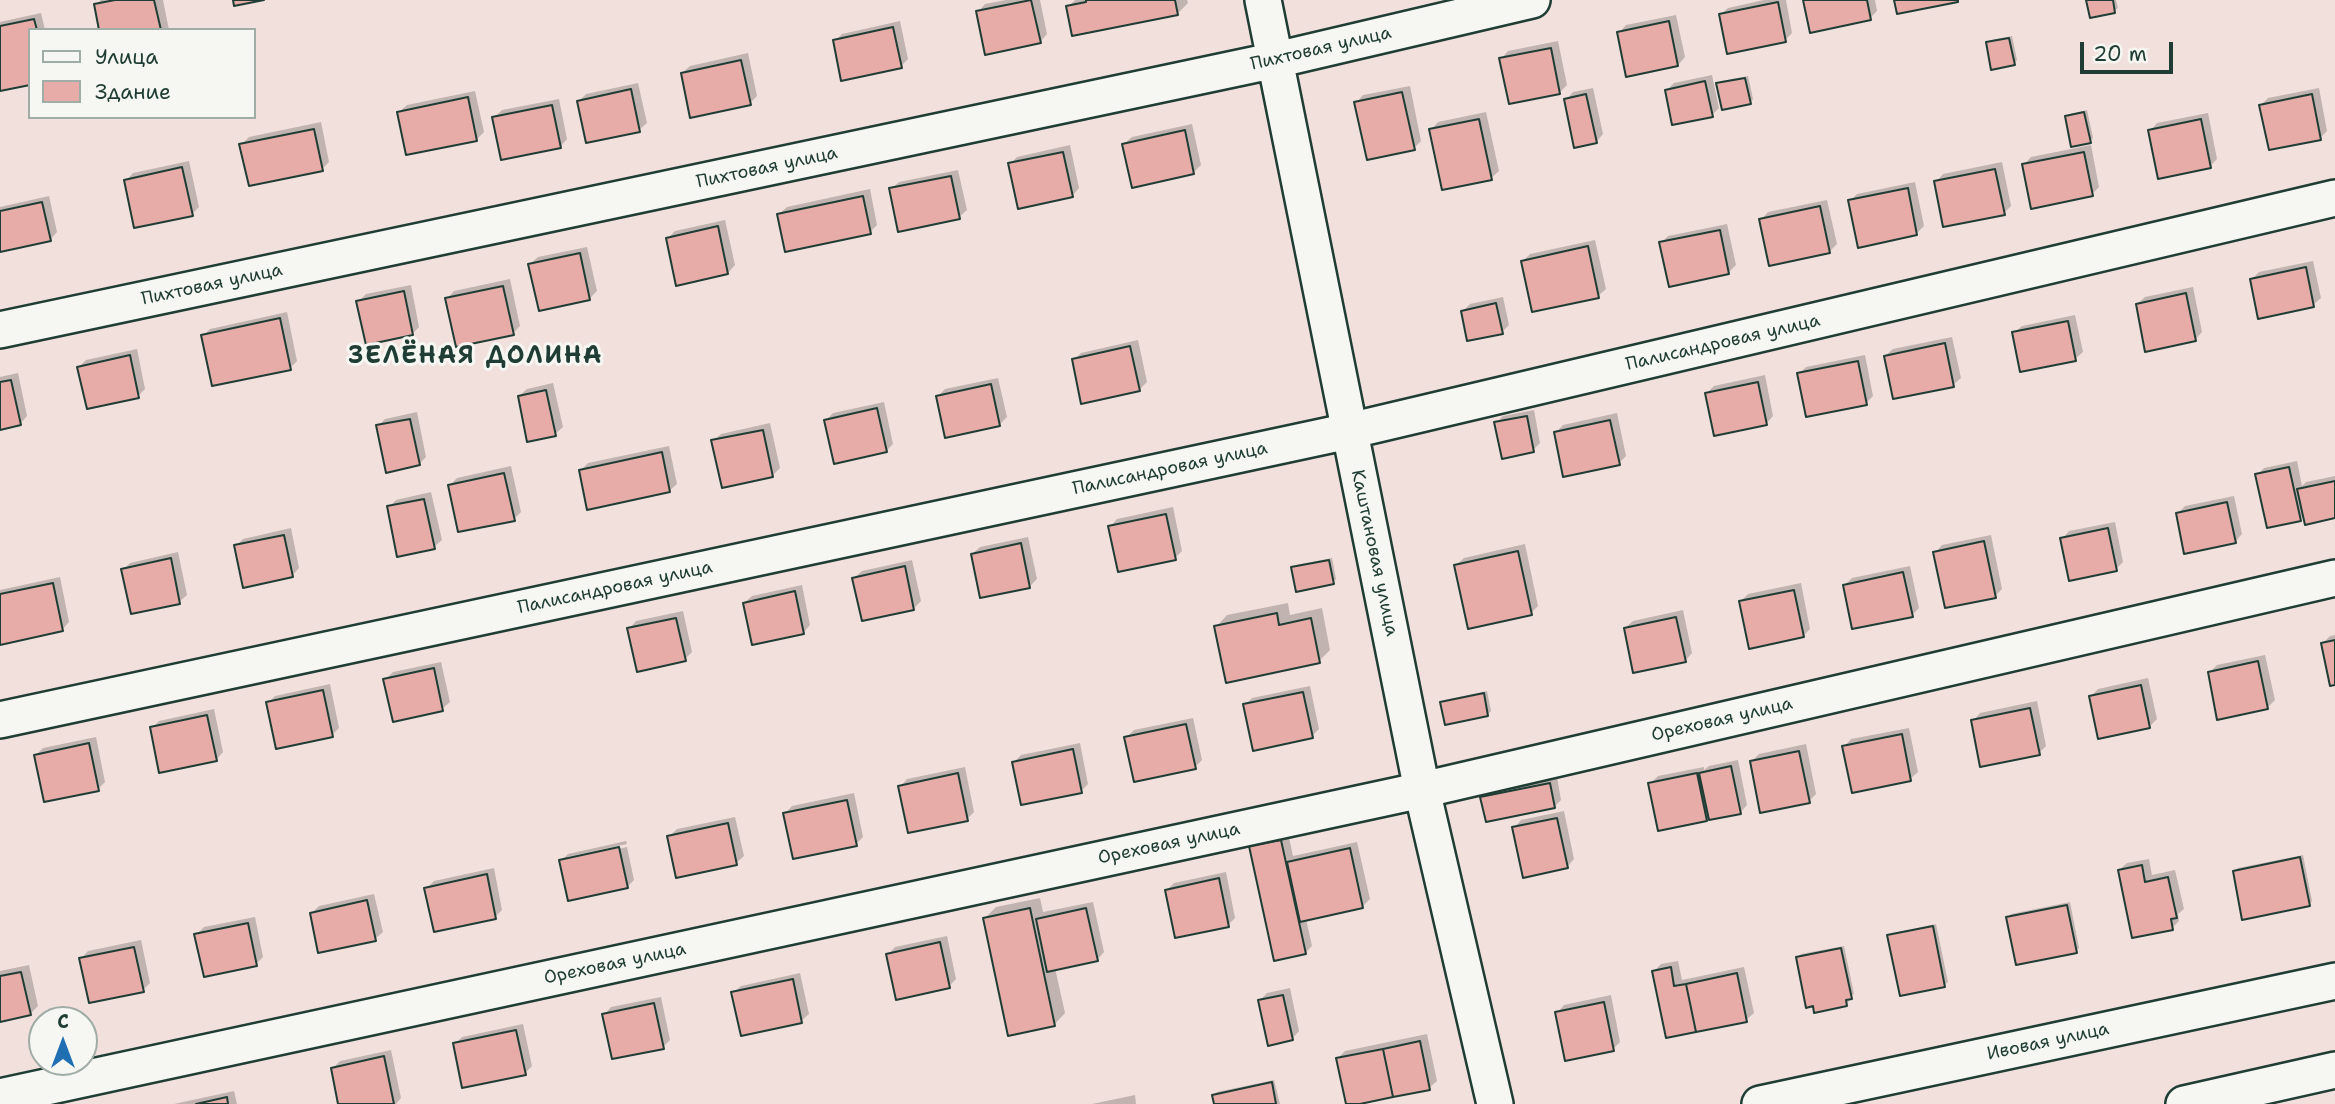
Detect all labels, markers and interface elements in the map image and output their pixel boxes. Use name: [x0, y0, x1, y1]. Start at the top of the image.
street label: Пихтовая улица: [1248, 22, 1394, 76]
legend: [28, 28, 256, 119]
scale bar: [2083, 28, 2176, 72]
text: 20 m: [2093, 40, 2147, 68]
text: Улица: [95, 43, 158, 71]
text: Здание: [95, 78, 171, 106]
street label: Пихтовая улица: [694, 142, 840, 194]
street label: Пихтовая улица: [139, 259, 285, 311]
street label: Палисандровая улица: [1624, 310, 1822, 376]
district label: ЗЕЛЁНАЯ ДОЛИНА: [350, 343, 602, 371]
street label: Палисандровая улица: [1071, 438, 1269, 500]
street label: Каштановая улица: [1346, 468, 1402, 638]
street label: Палисандровая улица: [516, 557, 714, 619]
street label: Ореховая улица: [1649, 693, 1795, 747]
street label: Ореховая улица: [1096, 818, 1242, 870]
street label: Ореховая улица: [542, 938, 688, 990]
north arrow: [28, 1006, 98, 1076]
text: С: [57, 1009, 69, 1034]
street label: Ивовая улица: [1985, 1019, 2111, 1065]

